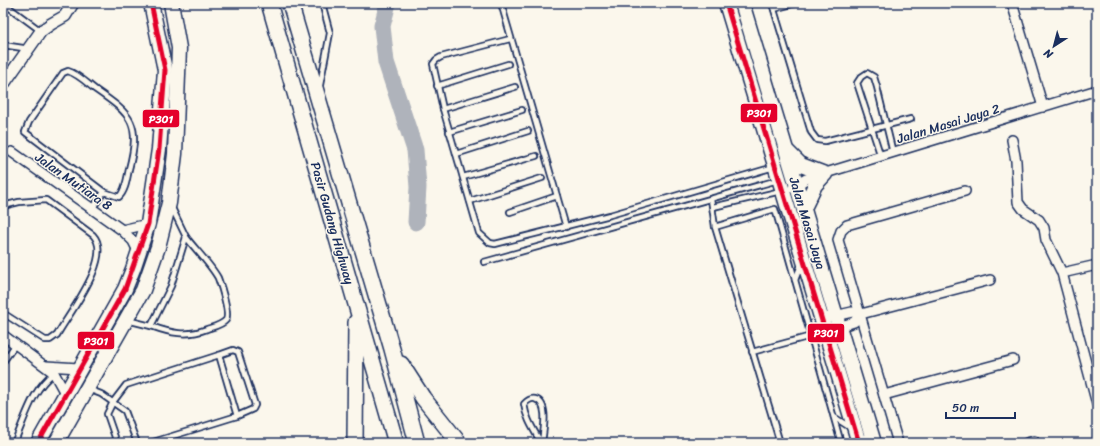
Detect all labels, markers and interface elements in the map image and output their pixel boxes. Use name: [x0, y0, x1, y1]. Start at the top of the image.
north arrow: [1034, 26, 1074, 66]
text: N: [1039, 44, 1058, 64]
street label: Jalan Masai Jaya 2: [893, 97, 1003, 150]
line badge: P301: [740, 103, 778, 123]
text: P301: [747, 104, 771, 123]
line badge: P301: [142, 109, 180, 128]
text: P301: [149, 110, 173, 129]
street label: Jalan Mutiara 8: [30, 146, 117, 217]
street label: Pasir Gudang Highway: [304, 159, 361, 287]
street label: Jalan Masai Jaya: [782, 173, 833, 273]
line badge: P301: [807, 323, 845, 343]
text: P301: [814, 324, 838, 343]
line badge: P301: [77, 331, 115, 350]
text: P301: [84, 332, 108, 351]
scale bar: [946, 394, 1015, 420]
text: 50 m: [952, 397, 979, 419]

